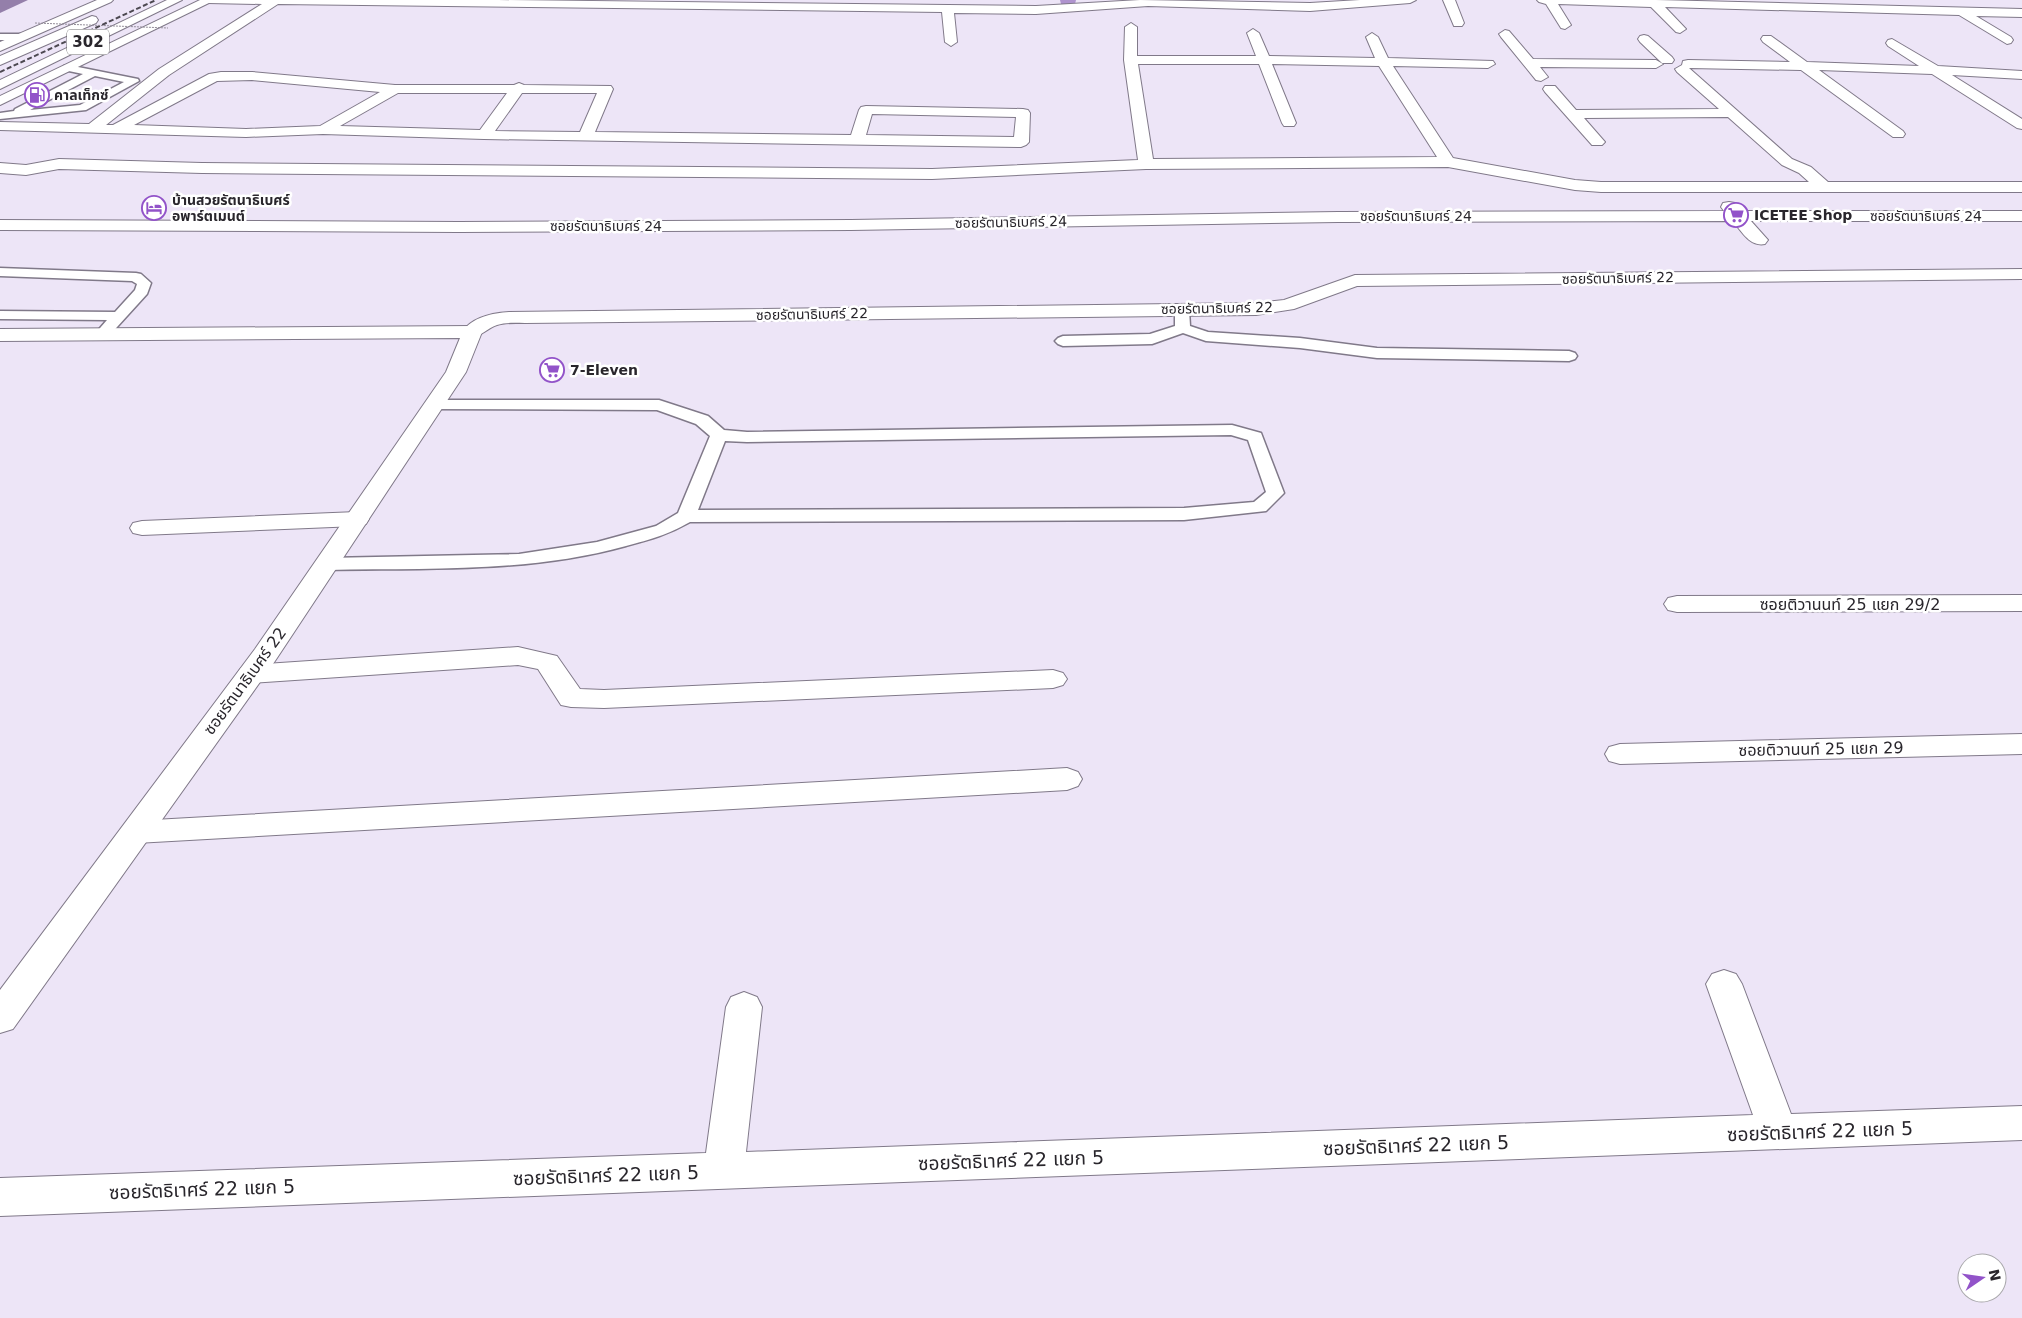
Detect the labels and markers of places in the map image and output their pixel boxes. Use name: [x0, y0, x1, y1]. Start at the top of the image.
fuel station icon: คาลเท็กซ์: [24, 82, 50, 108]
place label: คาลเท็กซ์: [54, 87, 109, 103]
place label: บ้านสวยรัตนาธิเบศร์ อพาร์ตเมนต์: [172, 192, 290, 224]
hotel icon: บ้านสวยรัตนาธิเบศร์ อพาร์ตเมนต์: [141, 195, 167, 221]
supermarket icon: ICETEE Shop: [1723, 202, 1749, 228]
place label: ICETEE Shop: [1754, 207, 1852, 223]
supermarket icon: 7-Eleven: [539, 357, 565, 383]
place label: 7-Eleven: [570, 362, 638, 378]

